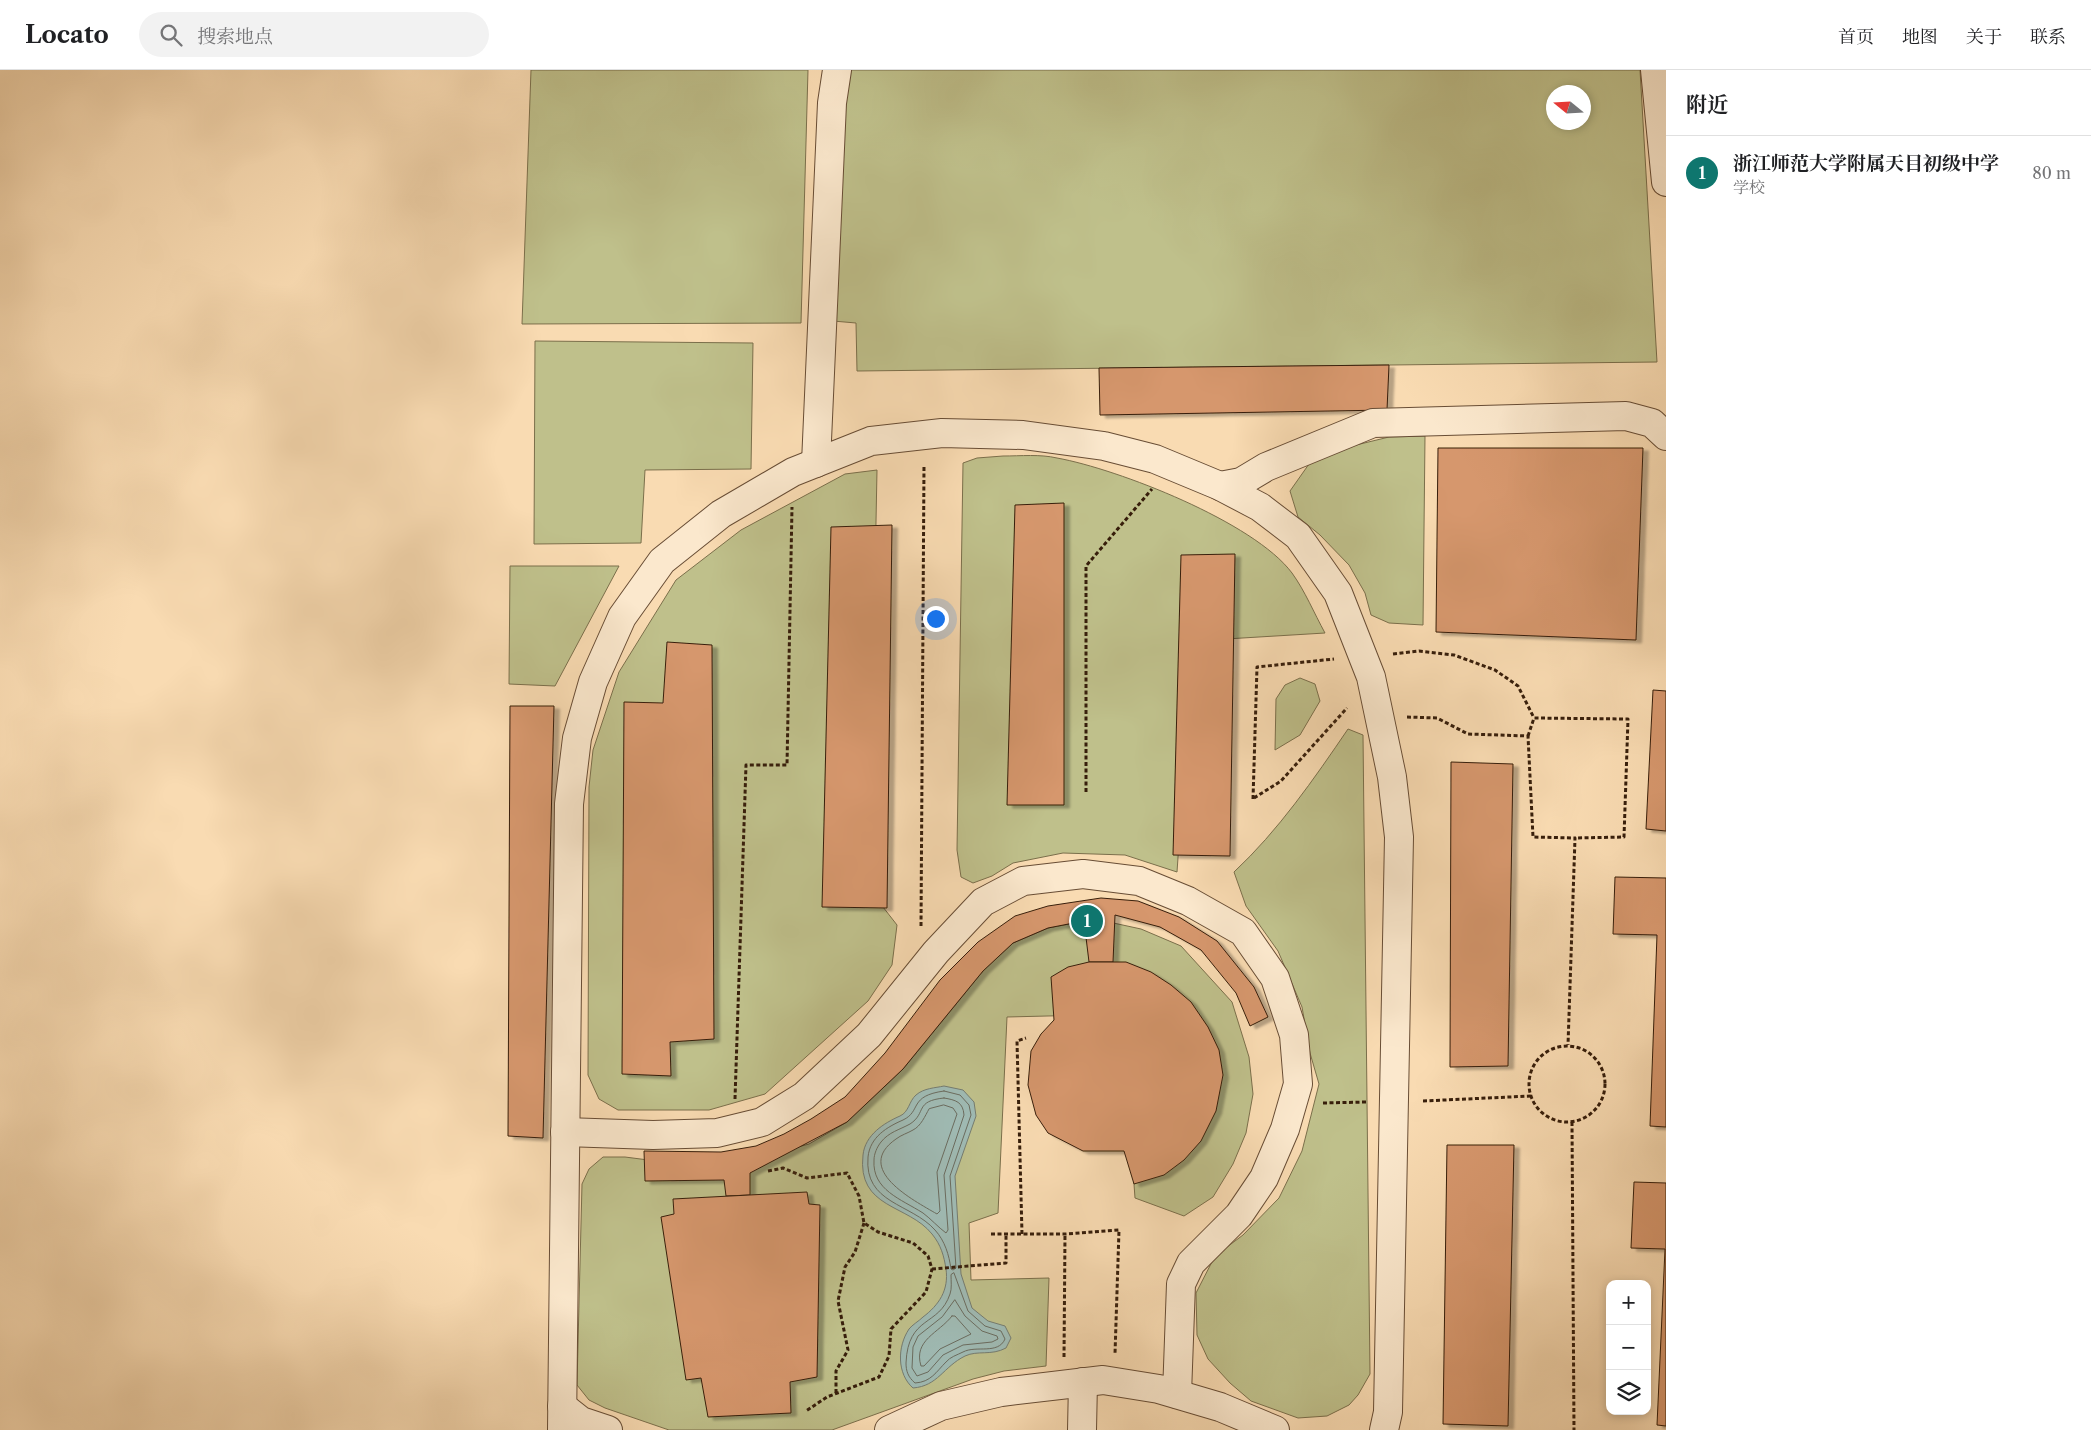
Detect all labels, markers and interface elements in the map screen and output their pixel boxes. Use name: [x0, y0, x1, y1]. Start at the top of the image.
search box: [139, 12, 489, 57]
text: Locato: [25, 20, 109, 49]
icon: search: [157, 21, 185, 49]
text: 搜索地点: [197, 25, 273, 48]
text: 首页: [1838, 26, 1874, 48]
text: 地图: [1902, 26, 1938, 48]
text: 关于: [1966, 26, 2002, 48]
text: 联系: [2030, 26, 2066, 48]
north arrow: [1546, 85, 1591, 130]
text: 附近: [1686, 92, 1728, 117]
text: 浙江师范大学附属天目初级中学: [1733, 152, 1999, 175]
text: 1: [1698, 163, 1706, 183]
text: 80 m: [2032, 163, 2071, 183]
text: 学校: [1733, 177, 1765, 197]
your location: [923, 606, 949, 632]
pin: 1: [1071, 902, 1103, 940]
map controls: [1606, 1280, 1651, 1415]
button: +: [1606, 1280, 1651, 1325]
button: −: [1606, 1325, 1651, 1370]
button: layers: [1606, 1370, 1651, 1415]

